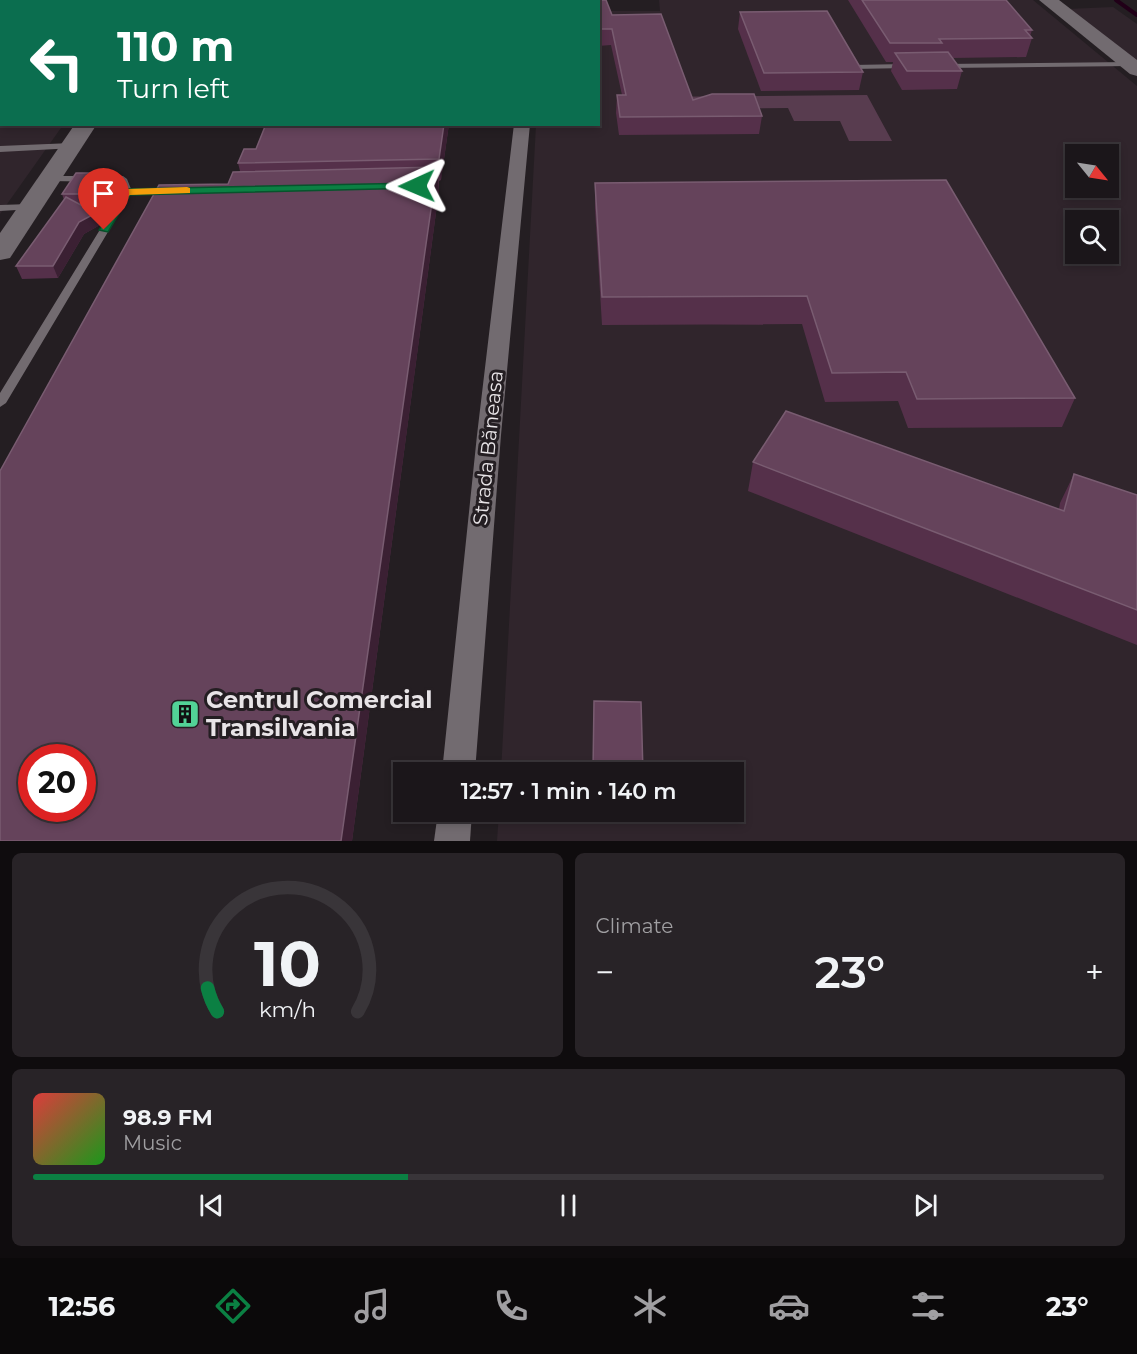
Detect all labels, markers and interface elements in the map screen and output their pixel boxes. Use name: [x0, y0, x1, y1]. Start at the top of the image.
text: 110 m: [117, 20, 234, 72]
icon: left: [18, 24, 96, 102]
text: Turn left: [117, 72, 230, 105]
north arrow: [1065, 144, 1119, 198]
map controls: [1065, 144, 1119, 264]
position arrow: [385, 154, 449, 218]
pin: [78, 168, 129, 230]
icon: arrive: [87, 177, 120, 210]
button: search: [1065, 210, 1119, 264]
street label: Strada Băneasa: [468, 369, 508, 527]
place label: Centrul Comercial Transilvania: [206, 685, 433, 742]
building icon: Centrul Comercial Transilvania: [169, 698, 201, 730]
speed limit sign: 20: [18, 744, 96, 822]
text: 12:57 · 1 min · 140 m: [461, 778, 676, 805]
text: Climate: [596, 914, 673, 938]
text: 10: [254, 926, 321, 1002]
text: 23°: [814, 944, 885, 999]
text: −: [596, 952, 614, 992]
text: +: [1085, 952, 1104, 992]
text: km/h: [259, 996, 316, 1022]
text: 98.9 FM: [123, 1104, 213, 1131]
text: Music: [123, 1131, 182, 1155]
icon: previous: [195, 1189, 228, 1222]
icon: pause: [552, 1189, 585, 1222]
icon: next: [909, 1189, 942, 1222]
icon: directions: [212, 1285, 254, 1327]
icon: music: [351, 1285, 393, 1327]
icon: phone: [490, 1285, 532, 1327]
icon: climate: [629, 1285, 671, 1327]
icon: car: [768, 1285, 810, 1327]
icon: filters: [907, 1285, 949, 1327]
text: 12:56: [48, 1290, 115, 1323]
text: 23°: [1046, 1290, 1088, 1323]

